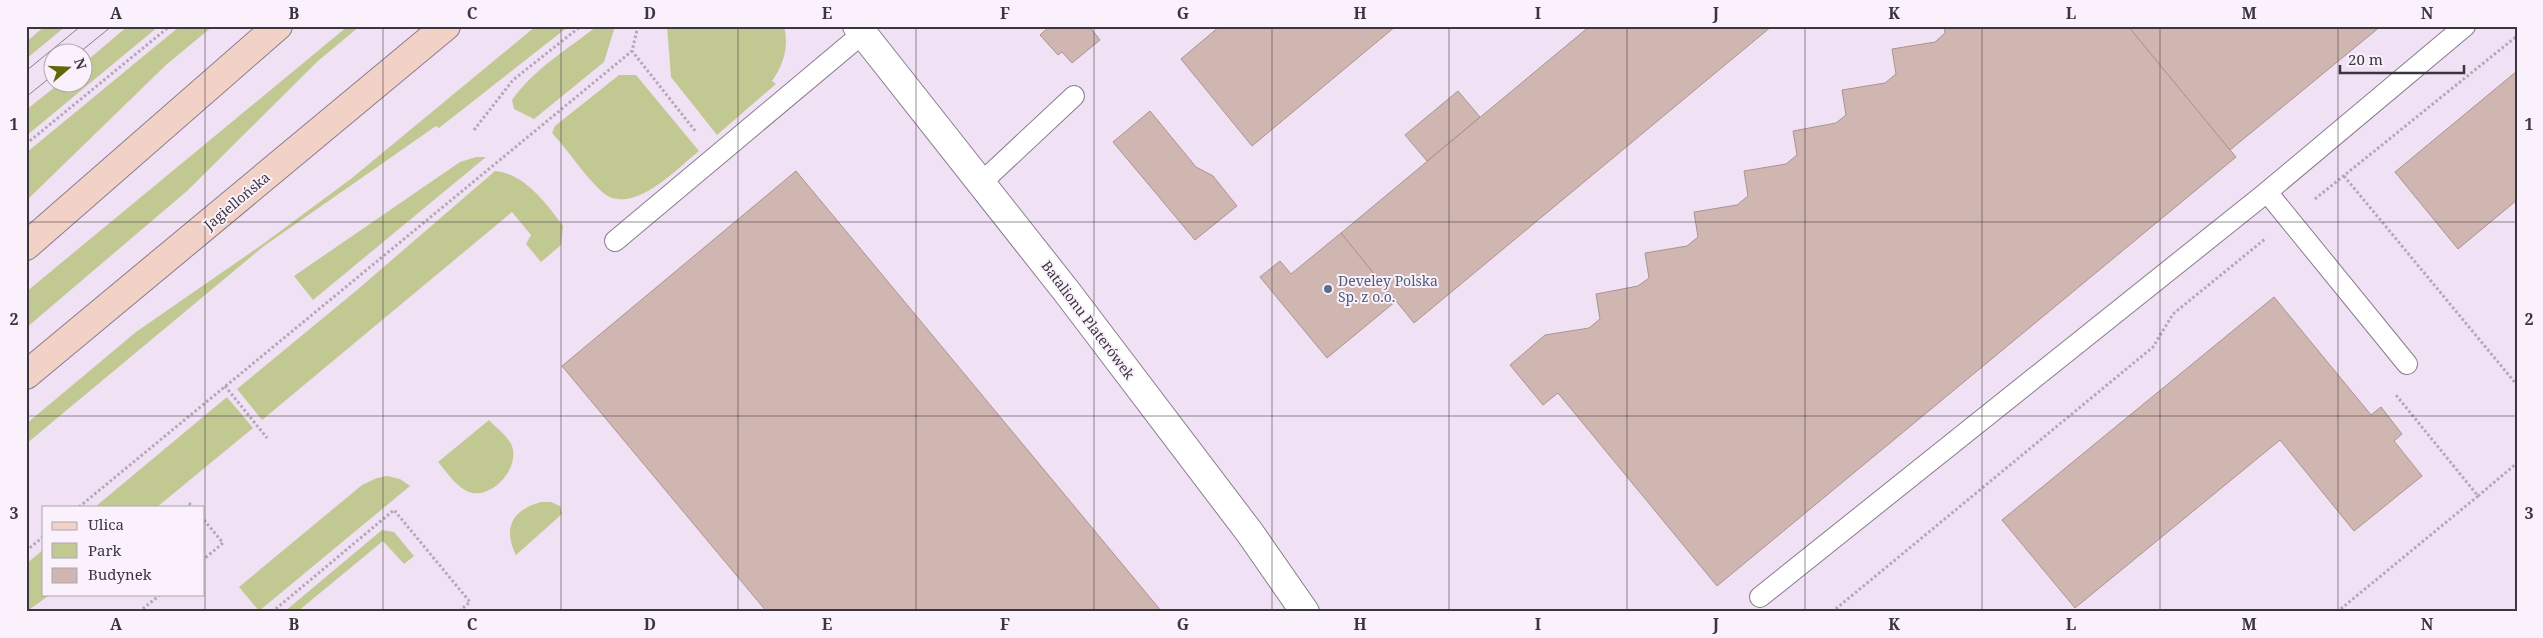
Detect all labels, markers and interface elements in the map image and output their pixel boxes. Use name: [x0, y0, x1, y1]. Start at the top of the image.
text: A: [110, 2, 123, 24]
text: B: [289, 2, 300, 24]
text: C: [467, 2, 478, 24]
text: D: [644, 2, 656, 24]
text: E: [822, 2, 832, 24]
text: F: [1000, 2, 1010, 24]
text: G: [1177, 2, 1189, 24]
text: H: [1353, 2, 1367, 24]
text: I: [1535, 2, 1541, 24]
text: J: [1712, 2, 1720, 24]
text: K: [1888, 2, 1900, 24]
text: L: [2066, 2, 2076, 24]
text: M: [2241, 2, 2257, 24]
text: N: [2421, 2, 2434, 24]
north arrow: [42, 42, 92, 92]
scale bar: [2340, 42, 2464, 74]
text: 20 m: [2348, 49, 2383, 69]
text: N: [70, 55, 92, 72]
text: 1: [9, 113, 19, 135]
text: 1: [2524, 113, 2534, 135]
street label: Jagiellońska: [199, 167, 274, 234]
street label: Batalionu Platerówek: [1038, 257, 1140, 383]
place label: Develey Polska Sp. z o.o.: [1338, 271, 1438, 306]
marker: Develey Polska Sp. z o.o.: [1322, 283, 1334, 295]
text: 2: [9, 308, 19, 330]
text: 2: [2524, 308, 2534, 330]
text: 3: [9, 502, 19, 524]
text: 3: [2524, 502, 2534, 524]
legend: [42, 506, 205, 596]
text: Ulica: [88, 514, 124, 534]
text: Park: [88, 540, 122, 560]
text: Budynek: [88, 564, 152, 584]
text: A: [110, 613, 123, 635]
text: B: [289, 613, 300, 635]
text: C: [467, 613, 478, 635]
text: D: [644, 613, 656, 635]
text: E: [822, 613, 832, 635]
text: F: [1000, 613, 1010, 635]
text: G: [1177, 613, 1189, 635]
text: H: [1353, 613, 1367, 635]
text: I: [1535, 613, 1541, 635]
text: J: [1712, 613, 1720, 635]
text: K: [1888, 613, 1900, 635]
text: L: [2066, 613, 2076, 635]
text: M: [2241, 613, 2257, 635]
text: N: [2421, 613, 2434, 635]

